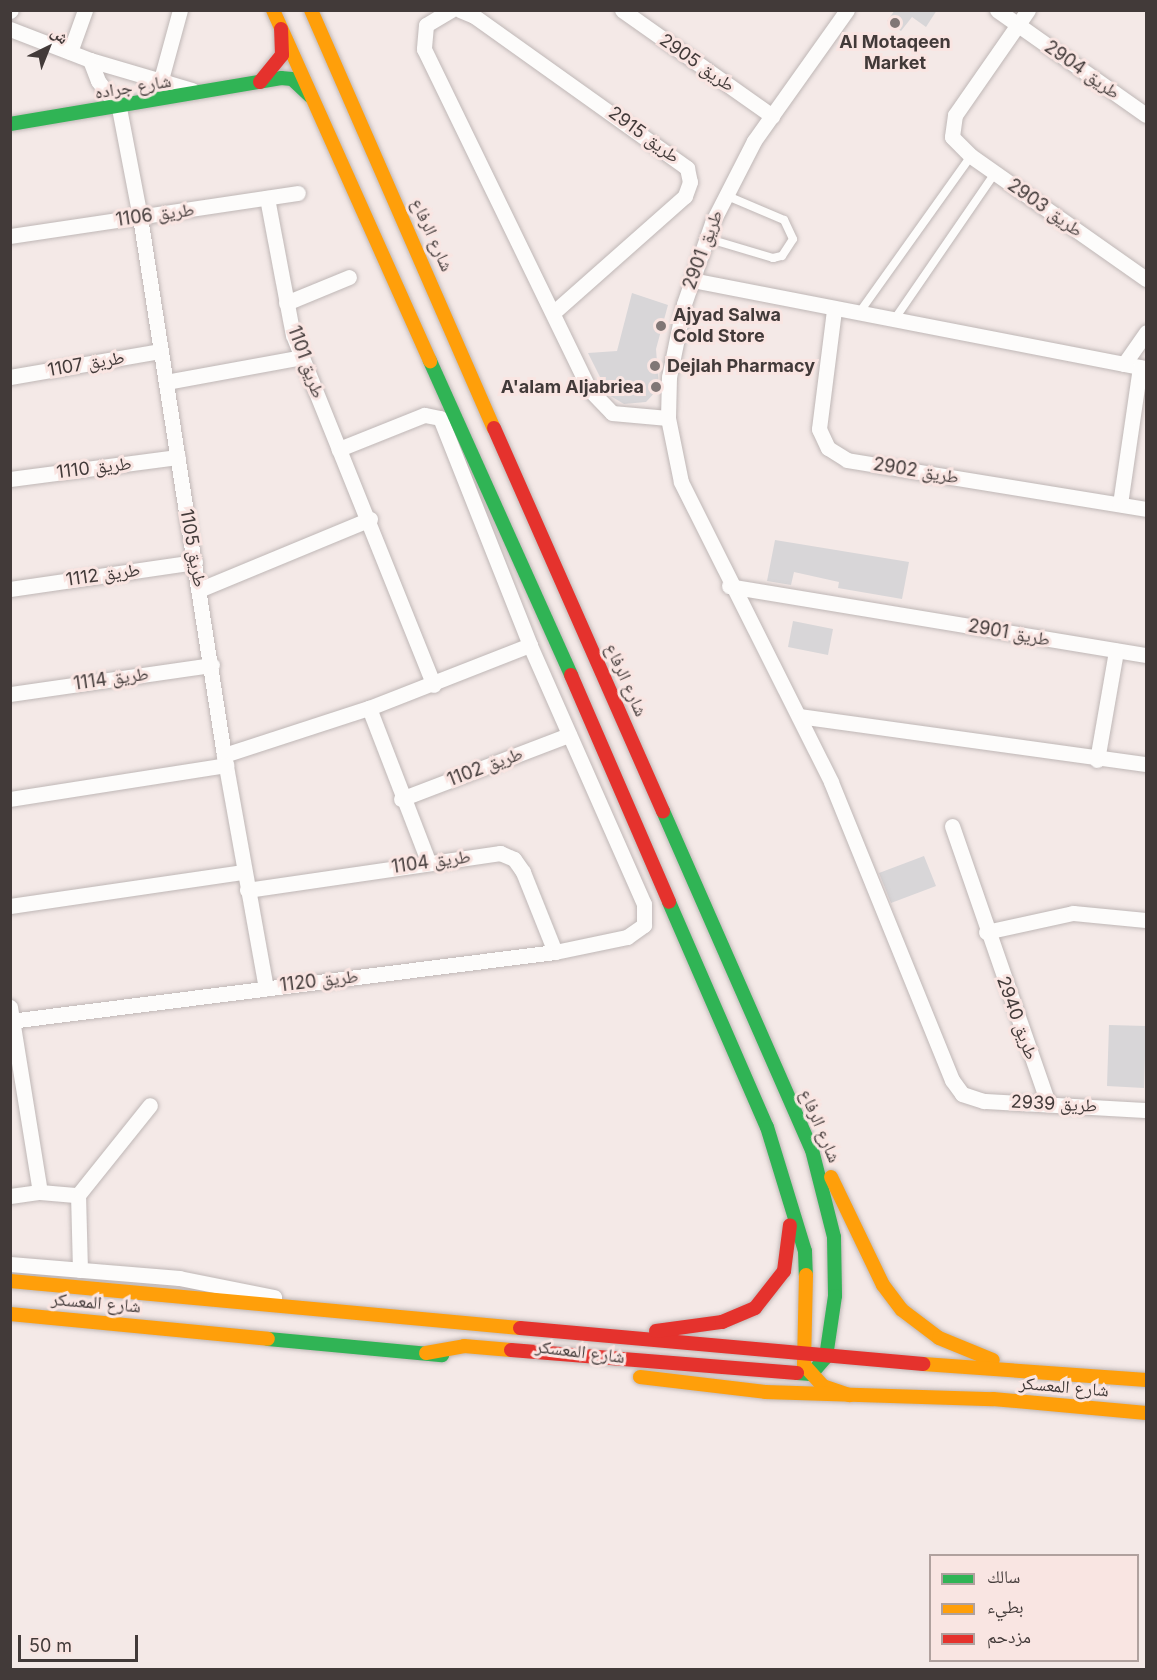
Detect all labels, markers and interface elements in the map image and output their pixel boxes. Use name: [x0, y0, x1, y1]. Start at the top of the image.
marker: Al Motaqeen Market: [888, 16, 902, 30]
north arrow: [18, 18, 78, 78]
text: ش: [47, 22, 73, 48]
street label: طريق 2905: [655, 29, 739, 97]
place label: Al Motaqeen Market: [839, 32, 951, 74]
street label: طريق 2904: [1040, 36, 1124, 104]
street label: شارع جراده: [93, 70, 173, 104]
street label: طريق 2915: [604, 102, 684, 168]
street label: طريق 2903: [1003, 174, 1087, 242]
street label: شارع الرفاع: [406, 195, 458, 275]
street label: طريق 1106: [114, 199, 196, 231]
street label: طريق 2901: [679, 207, 727, 293]
place label: Ajyad Salwa Cold Store: [673, 305, 781, 348]
marker: Ajyad Salwa Cold Store: [654, 319, 668, 333]
street label: طريق 1101: [283, 323, 329, 401]
street label: طريق 1107: [46, 347, 126, 381]
place label: Dejlah Pharmacy: [667, 355, 815, 377]
marker: Dejlah Pharmacy: [648, 359, 662, 373]
place label: A'alam Aljabriea: [501, 376, 644, 398]
marker: A'alam Aljabriea: [649, 380, 663, 394]
street label: طريق 1110: [55, 453, 133, 483]
street label: طريق 2902: [872, 454, 960, 488]
street label: طريق 1105: [176, 507, 210, 589]
street label: طريق 1112: [64, 559, 142, 591]
street label: طريق 2901: [966, 615, 1052, 651]
street label: شارع الرفاع: [600, 640, 652, 720]
street label: طريق 1114: [72, 663, 150, 695]
street label: طريق 1102: [444, 743, 526, 791]
street label: طريق 1104: [390, 846, 472, 878]
street label: طريق 1120: [279, 965, 359, 997]
street label: طريق 2940: [992, 973, 1042, 1063]
street label: شارع الرفاع: [795, 1086, 845, 1166]
street label: طريق 2939: [1010, 1091, 1098, 1117]
street label: شارع المعسكر: [50, 1288, 142, 1318]
street label: شارع المعسكر: [534, 1336, 626, 1368]
street label: شارع المعسكر: [1018, 1372, 1110, 1402]
legend: [929, 1554, 1139, 1662]
text: سالك: [987, 1566, 1020, 1587]
text: بطيء: [987, 1596, 1024, 1617]
scale bar: [21, 1623, 141, 1661]
text: مزدحم: [987, 1626, 1031, 1647]
text: 50 m: [29, 1635, 72, 1656]

